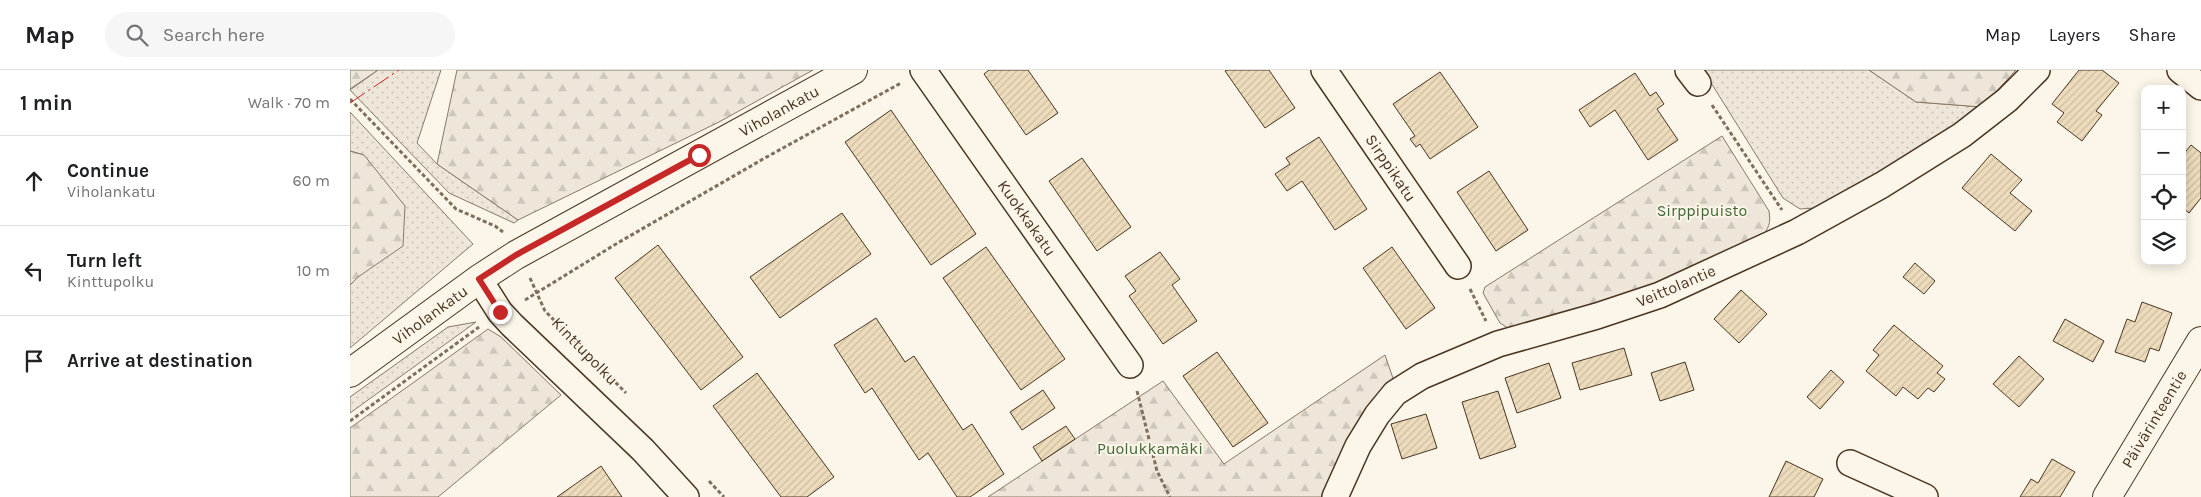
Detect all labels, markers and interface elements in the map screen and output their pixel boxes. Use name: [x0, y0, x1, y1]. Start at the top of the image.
search box: [105, 12, 455, 57]
text: Map: [25, 21, 75, 49]
icon: search: [123, 21, 151, 49]
text: Search here: [163, 24, 265, 46]
text: Map: [1985, 24, 2021, 46]
text: Layers: [2049, 24, 2101, 46]
text: Share: [2129, 24, 2176, 46]
street label: Viholankatu: [736, 81, 822, 141]
map controls: [2141, 85, 2186, 265]
button: +: [2141, 85, 2186, 130]
text: 1 min: [20, 91, 73, 115]
text: Walk · 70 m: [248, 93, 330, 112]
button: −: [2141, 130, 2186, 175]
street label: Sirppikatu: [1362, 131, 1420, 205]
route start: [688, 144, 711, 167]
text: Continue: [67, 160, 149, 182]
icon: ahead: [20, 167, 48, 195]
text: 60 m: [293, 171, 330, 190]
button: locate: [2141, 175, 2186, 220]
street label: Kuokkakatu: [994, 176, 1060, 260]
text: Viholankatu: [67, 182, 156, 201]
park label: Sirppipuisto: [1657, 201, 1747, 220]
button: layers: [2141, 220, 2186, 265]
text: Turn left: [67, 250, 142, 272]
icon: left: [20, 257, 48, 285]
text: 10 m: [296, 261, 330, 280]
street label: Veittolantie: [1634, 261, 1718, 311]
text: Kinttupolku: [67, 272, 154, 291]
street label: Viholankatu: [389, 281, 471, 349]
route end: [489, 301, 512, 324]
street label: Kinttupolku: [548, 313, 622, 389]
icon: arrive: [20, 347, 48, 375]
text: Arrive at destination: [67, 350, 253, 372]
street label: Päivärinteentie: [2117, 367, 2191, 471]
park label: Puolukkamäki: [1097, 439, 1203, 458]

